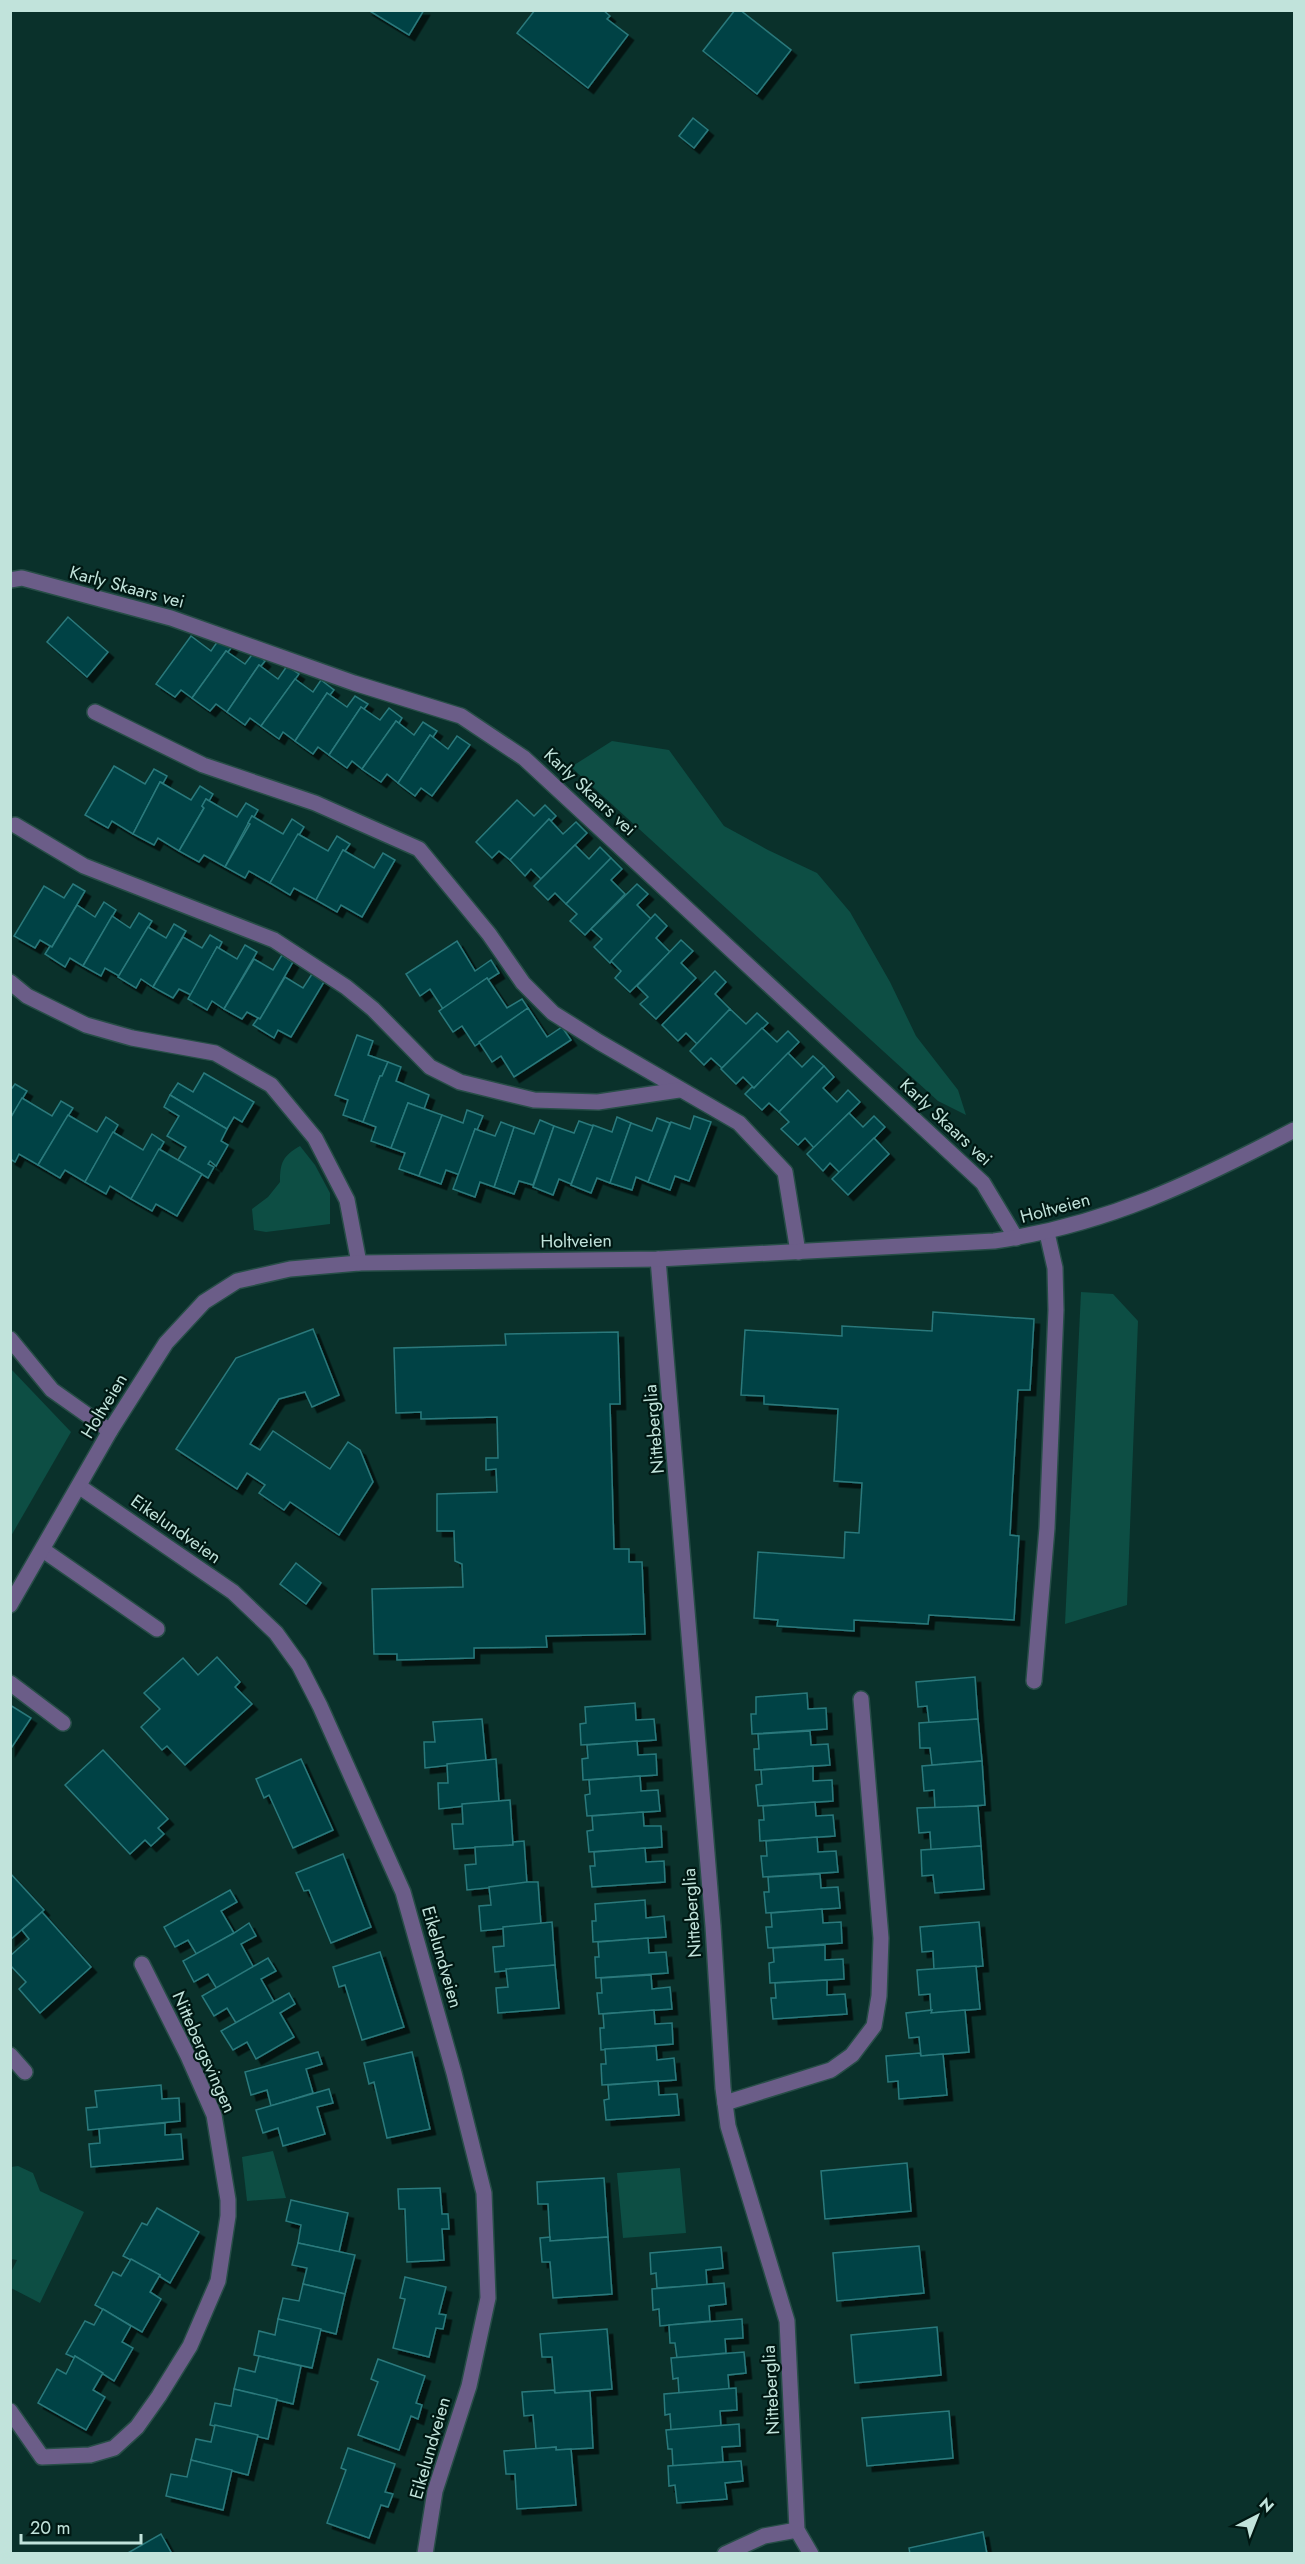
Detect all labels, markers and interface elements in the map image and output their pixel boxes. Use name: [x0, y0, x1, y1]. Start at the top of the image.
street label: Karly Skaars vei: [67, 559, 187, 615]
street label: Karly Skaars vei: [538, 742, 642, 842]
street label: Karly Skaars vei: [894, 1072, 998, 1172]
street label: Holtveien: [1017, 1186, 1093, 1230]
street label: Holtveien: [540, 1227, 612, 1255]
street label: Holtveien: [74, 1369, 134, 1443]
street label: Nitteberglia: [637, 1383, 671, 1475]
street label: Eikelundveien: [125, 1488, 227, 1570]
street label: Nitteberglia: [676, 1867, 708, 1959]
street label: Eikelundveien: [415, 1903, 469, 2011]
street label: Nittebergsvingen: [166, 1987, 242, 2117]
street label: Nitteberglia: [756, 2345, 786, 2435]
street label: Eikelundveien: [403, 2394, 457, 2502]
north arrow: [1227, 2486, 1287, 2546]
text: N: [1254, 2492, 1279, 2518]
scale bar: [21, 2507, 141, 2545]
text: 20 m: [30, 2515, 70, 2541]

